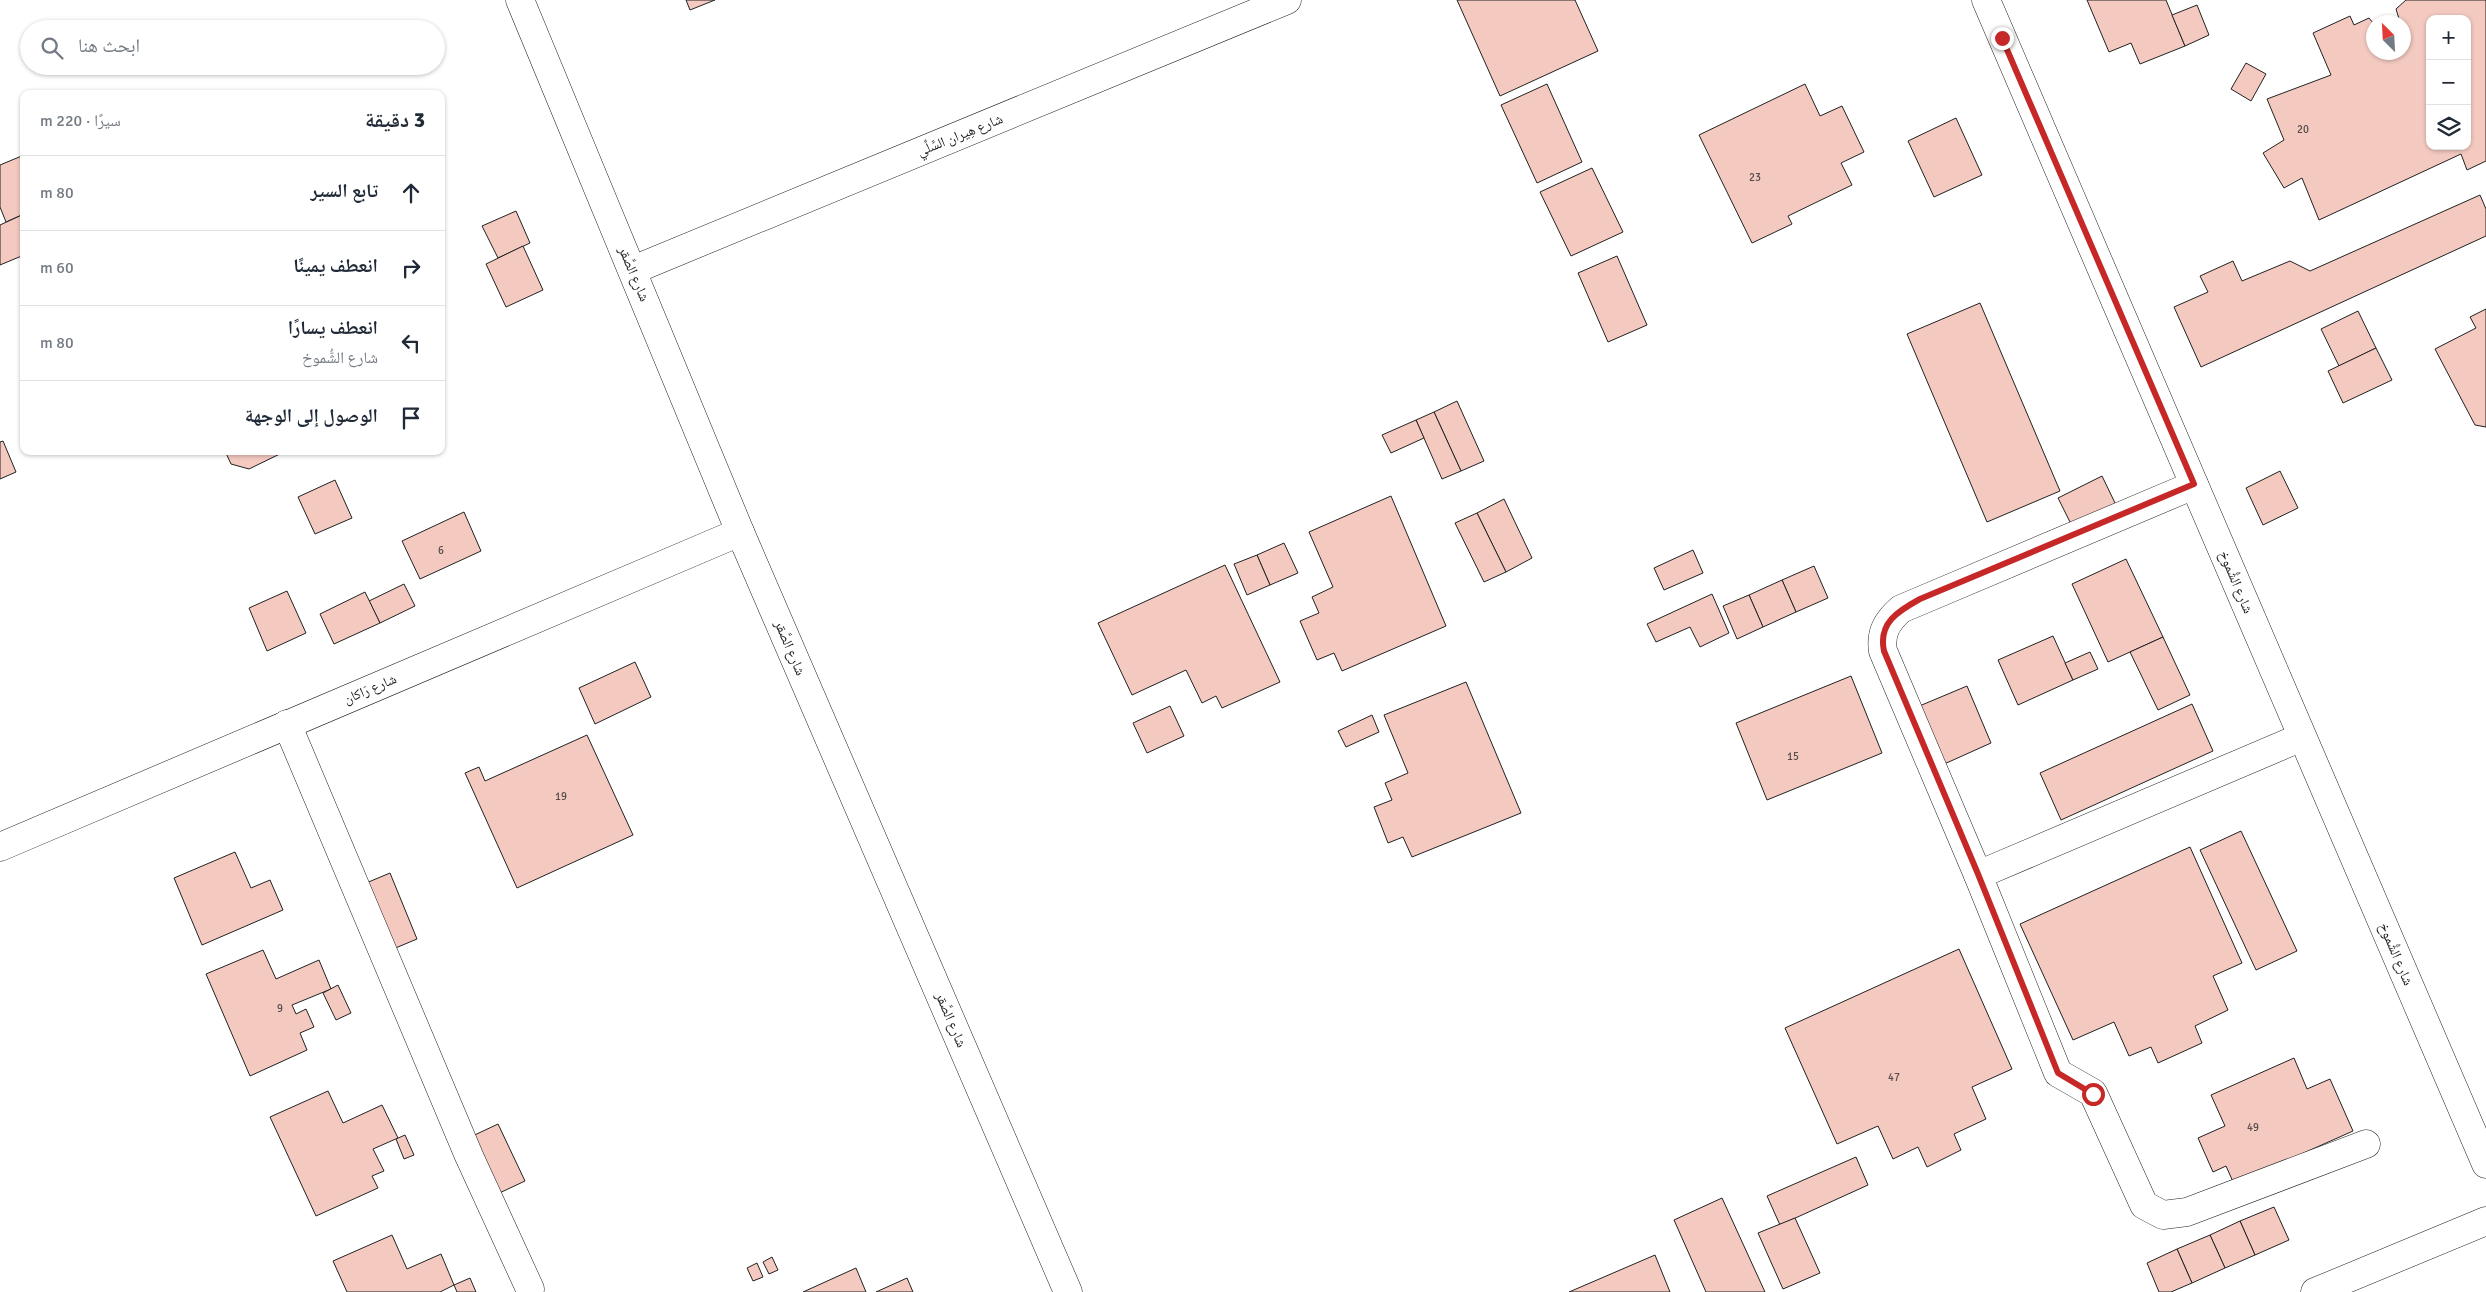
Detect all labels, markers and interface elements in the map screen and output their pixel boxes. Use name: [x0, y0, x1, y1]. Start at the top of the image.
north arrow: [2366, 15, 2411, 60]
map controls: [2426, 15, 2471, 150]
button: +: [2426, 15, 2471, 60]
search box: [20, 20, 445, 75]
route end: [1991, 27, 2014, 50]
icon: search: [38, 34, 66, 62]
text: ابحث هنا: [78, 34, 140, 58]
button: −: [2426, 60, 2471, 105]
button: layers: [2426, 105, 2471, 150]
text: 3 دقيقة: [365, 107, 425, 133]
street label: شارع هِيران السَّلِّي: [914, 109, 1006, 162]
text: سيرًا · 220 m: [40, 111, 121, 131]
house number: 20: [2297, 123, 2309, 136]
house number: 23: [1749, 171, 1761, 184]
text: تابع السير: [310, 179, 378, 203]
icon: ahead: [397, 179, 425, 207]
text: 80 m: [40, 183, 74, 203]
street label: شارع الصَّقر: [614, 243, 653, 304]
text: انعطف يمينًا: [293, 254, 378, 278]
icon: right: [397, 254, 425, 282]
text: 60 m: [40, 258, 74, 278]
text: انعطف يسارًا: [288, 316, 378, 340]
icon: left: [397, 329, 425, 357]
text: 80 m: [40, 333, 74, 353]
text: شارع الشُّموخ: [302, 348, 378, 368]
text: الوصول إلى الوجهة: [245, 404, 378, 428]
icon: arrive: [397, 404, 425, 432]
house number: 6: [438, 544, 444, 557]
street label: شارع الشُّموخ: [2214, 548, 2257, 616]
street label: شارع الصَّقر: [770, 617, 809, 678]
street label: شارع رَاكان: [341, 670, 399, 709]
house number: 15: [1787, 750, 1799, 763]
house number: 19: [555, 790, 567, 803]
street label: شارع الشُّموخ: [2374, 920, 2417, 988]
street label: شارع الصَّقر: [931, 989, 970, 1050]
house number: 9: [277, 1002, 283, 1015]
house number: 47: [1888, 1071, 1900, 1084]
route start: [2082, 1083, 2105, 1106]
house number: 49: [2247, 1121, 2259, 1134]

